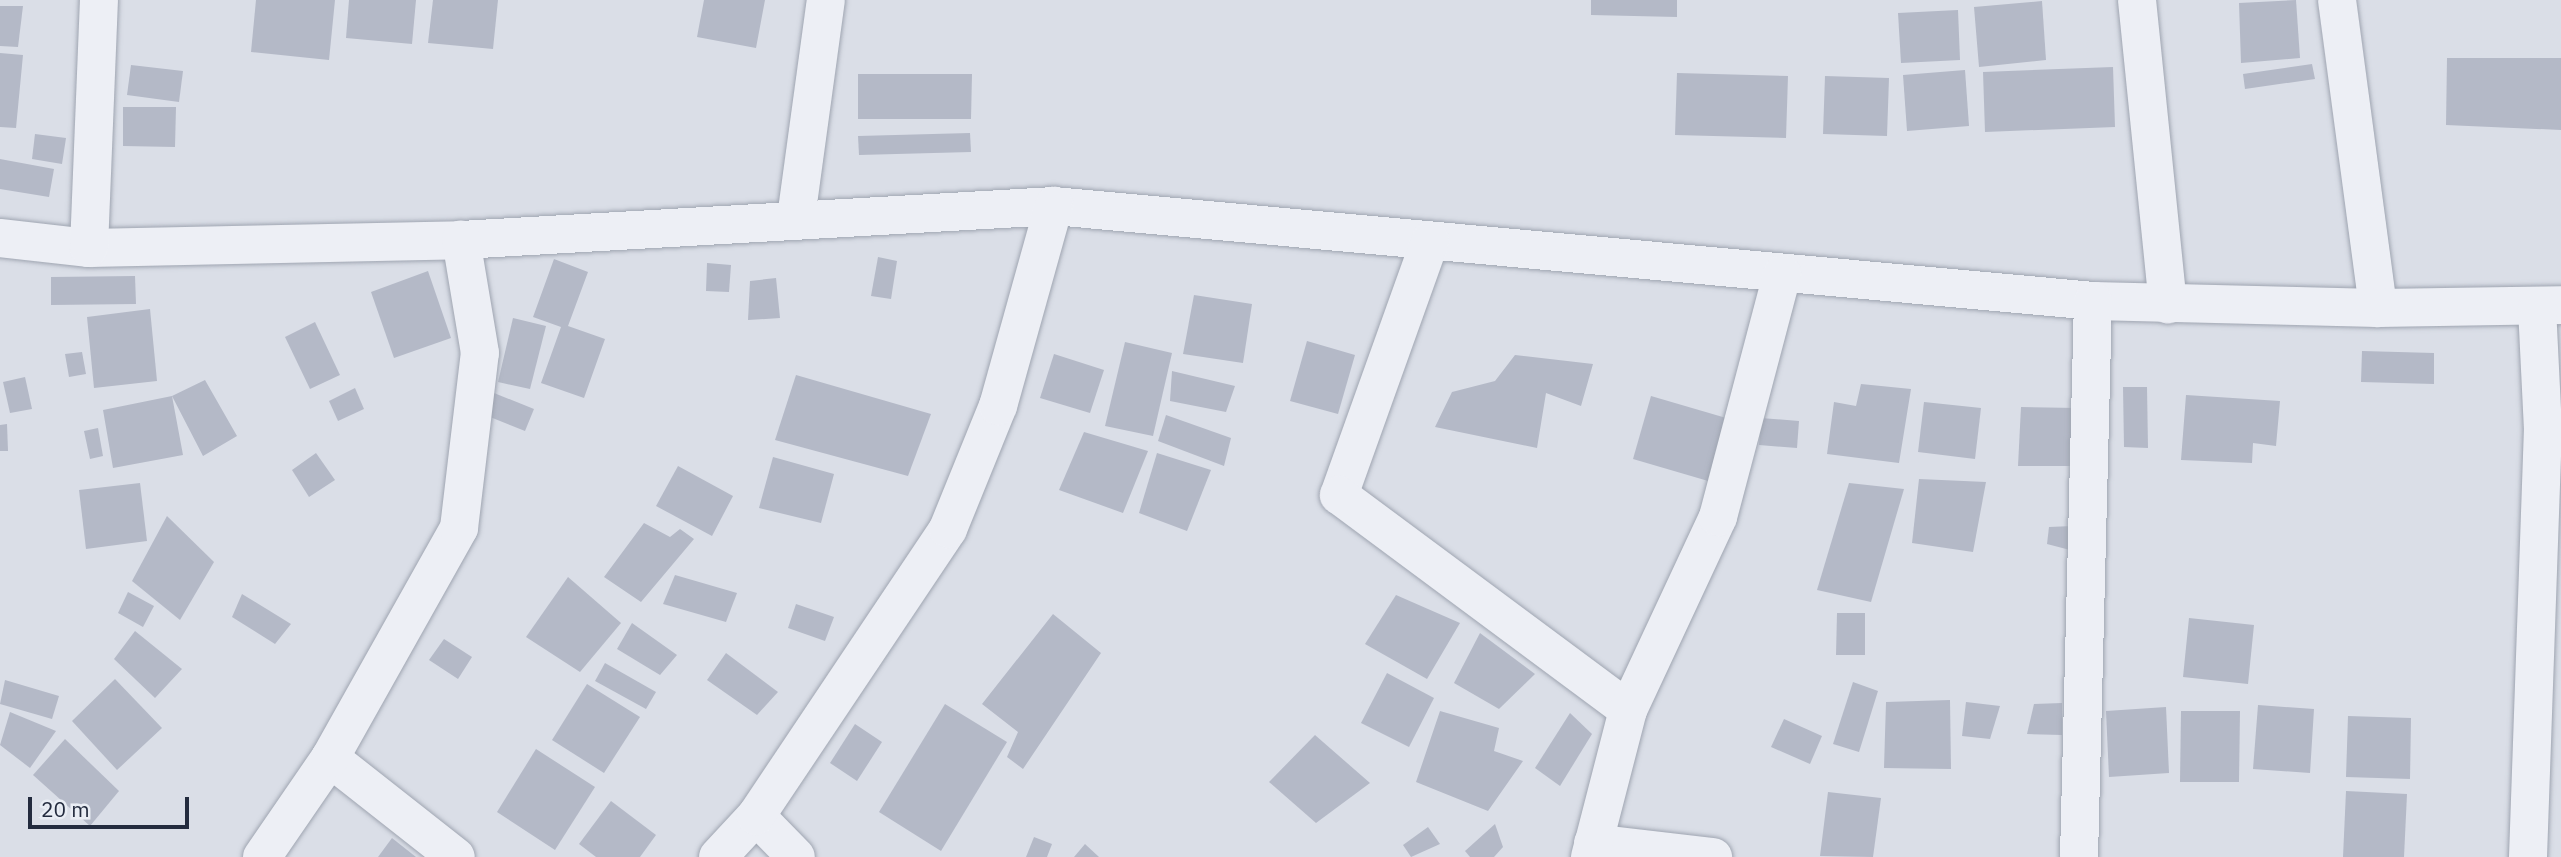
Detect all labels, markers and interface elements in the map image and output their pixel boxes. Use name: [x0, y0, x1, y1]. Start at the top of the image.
scale bar: [32, 784, 192, 828]
text: 20 m: [41, 795, 90, 823]

